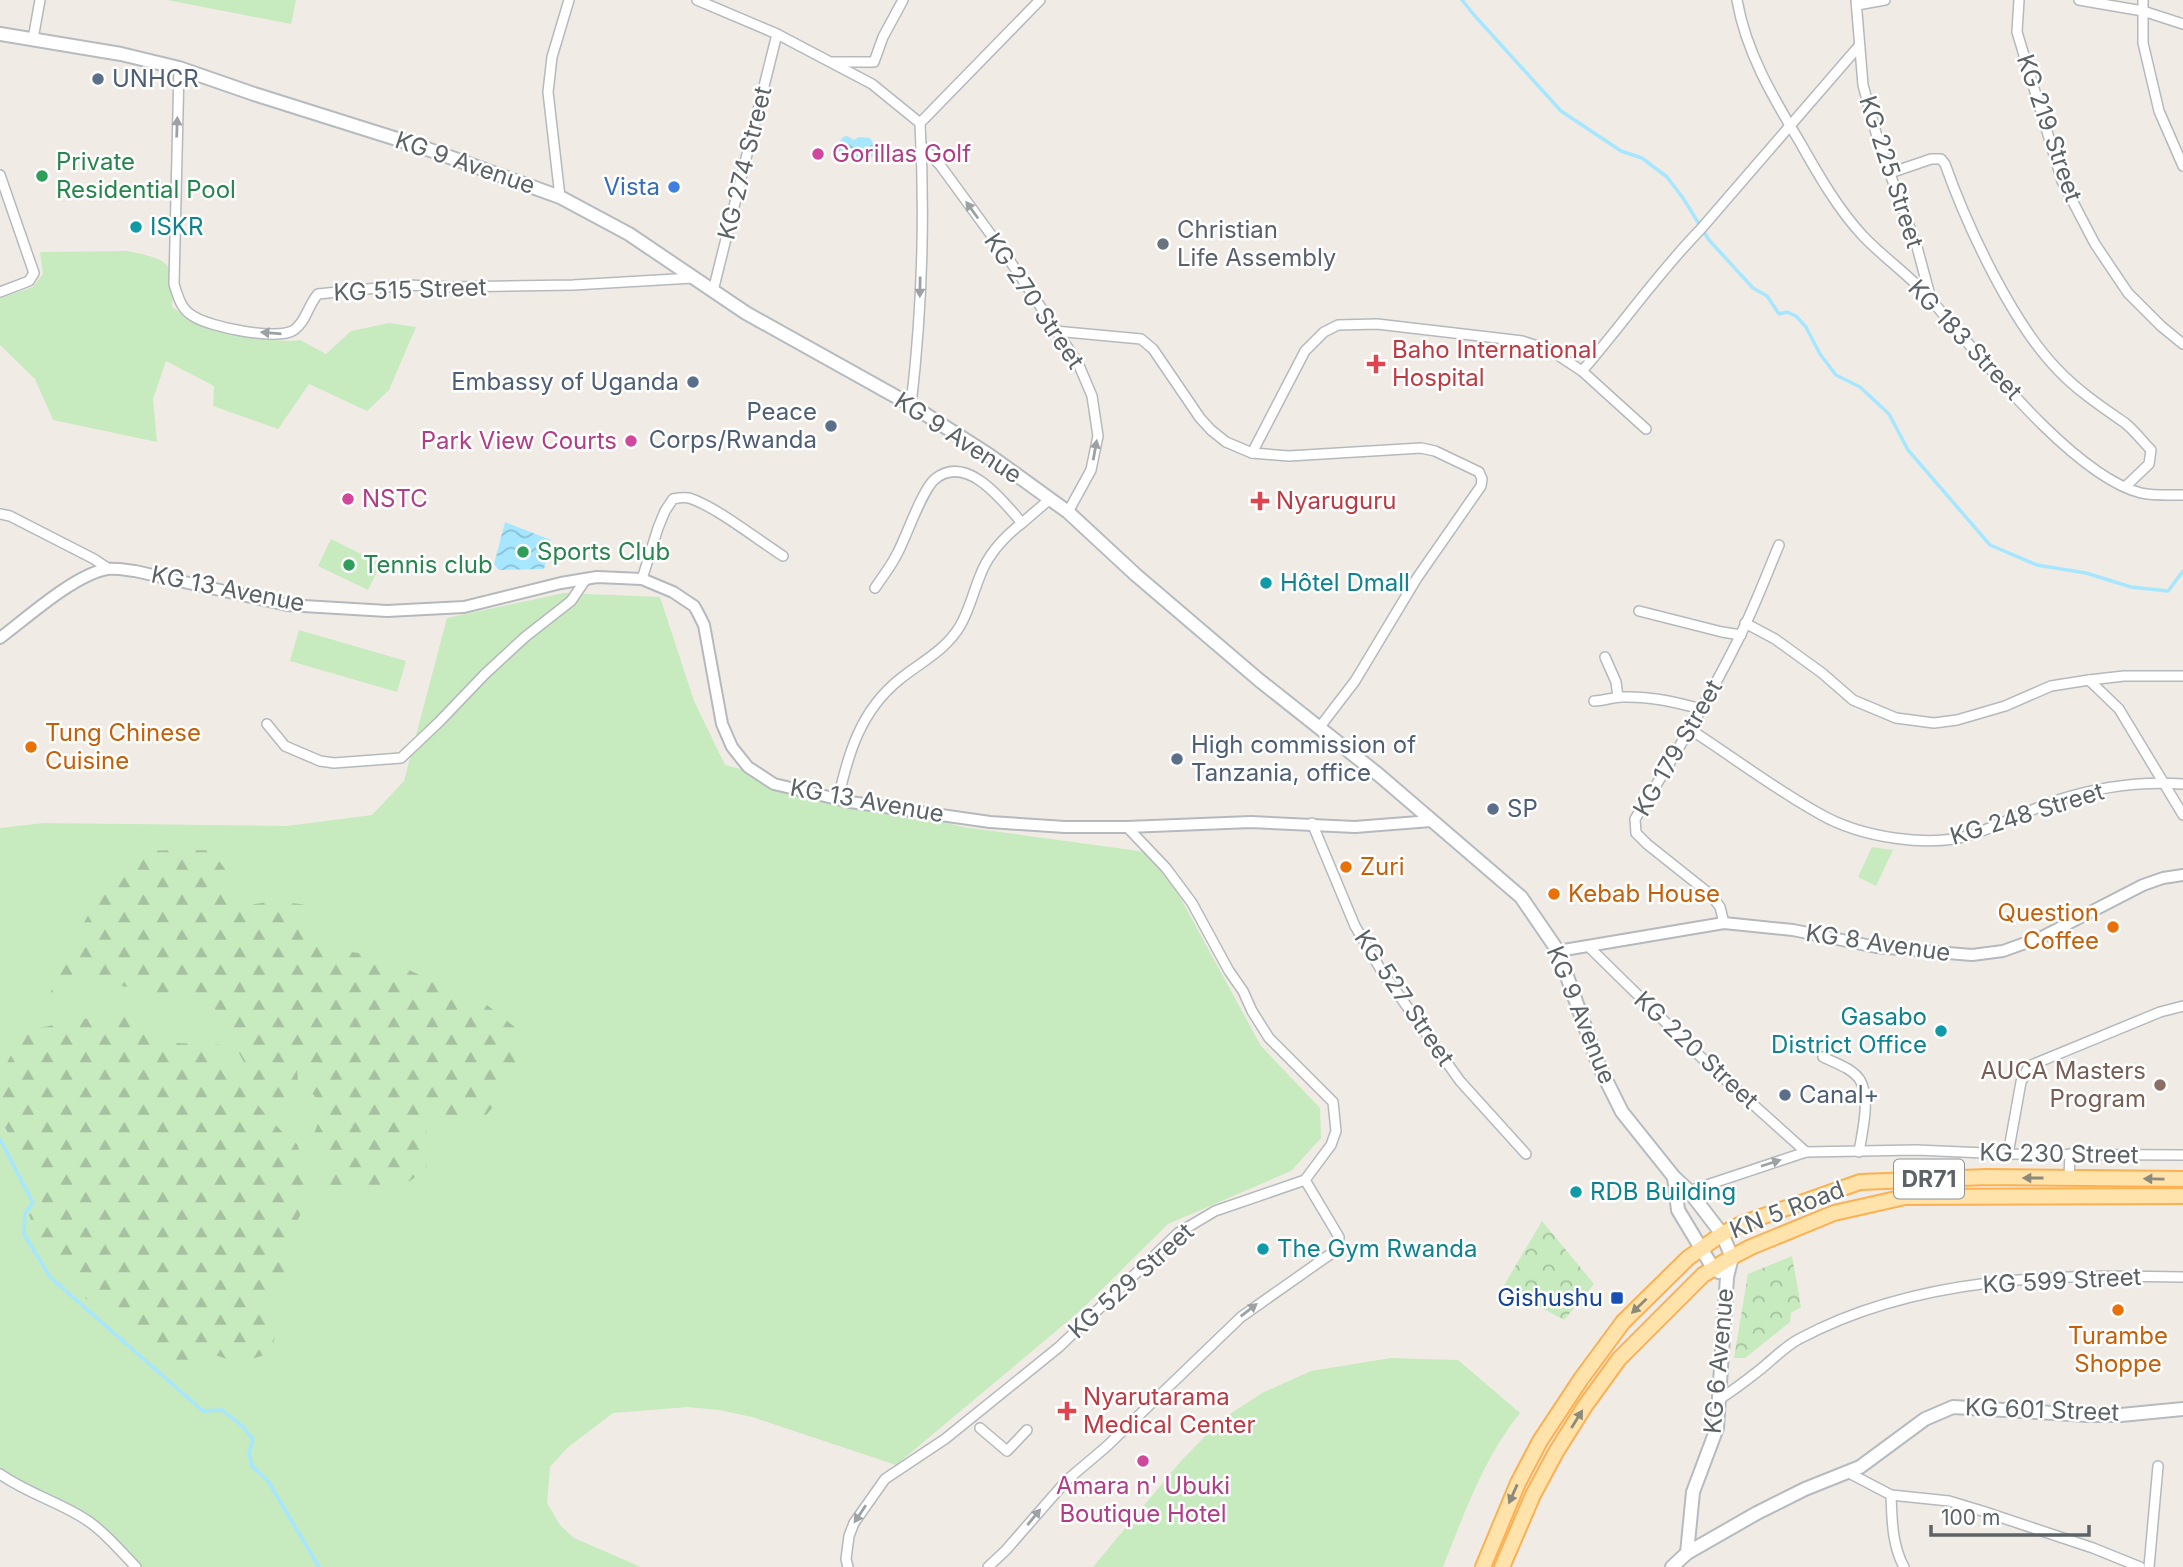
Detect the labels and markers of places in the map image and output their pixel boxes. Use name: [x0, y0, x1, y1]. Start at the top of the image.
place label: UNHCR: [112, 64, 199, 93]
marker: UNHCR: [90, 71, 106, 87]
place label: Gorillas Golf: [832, 139, 971, 168]
marker: Gorillas Golf: [810, 146, 826, 162]
place label: Private Residential Pool: [56, 147, 236, 204]
marker: Private Residential Pool: [34, 168, 50, 184]
place label: Vista: [604, 172, 660, 201]
marker: Vista: [666, 179, 682, 195]
place label: ISKR: [150, 212, 203, 241]
place label: Christian Life Assembly: [1177, 215, 1336, 272]
marker: ISKR: [128, 219, 144, 235]
marker: Christian Life Assembly: [1155, 236, 1171, 252]
place label: Baho International Hospital: [1392, 335, 1597, 392]
marker: Baho International Hospital: [1366, 354, 1386, 374]
place label: Embassy of Uganda: [451, 367, 679, 396]
marker: Embassy of Uganda: [685, 374, 701, 390]
place label: Peace Corps/Rwanda: [649, 397, 817, 454]
marker: Peace Corps/Rwanda: [823, 418, 839, 434]
place label: Park View Courts: [421, 426, 617, 455]
marker: Park View Courts: [623, 433, 639, 449]
place label: NSTC: [362, 484, 428, 513]
place label: Nyaruguru: [1276, 486, 1396, 515]
marker: NSTC: [340, 491, 356, 507]
marker: Nyaruguru: [1250, 491, 1270, 511]
place label: Sports Club: [537, 537, 670, 566]
marker: Sports Club: [515, 544, 531, 560]
place label: Tennis club: [363, 550, 493, 579]
marker: Tennis club: [341, 557, 357, 573]
place label: Hôtel Dmall: [1280, 568, 1410, 597]
marker: Hôtel Dmall: [1258, 575, 1274, 591]
place label: Tung Chinese Cuisine: [45, 718, 201, 775]
place label: High commission of Tanzania, office: [1191, 730, 1416, 787]
marker: Tung Chinese Cuisine: [23, 739, 39, 755]
marker: High commission of Tanzania, office: [1169, 751, 1185, 767]
place label: SP: [1507, 794, 1538, 823]
marker: SP: [1485, 801, 1501, 817]
place label: Zuri: [1360, 852, 1405, 881]
marker: Zuri: [1338, 859, 1354, 875]
place label: Kebab House: [1568, 879, 1720, 908]
marker: Kebab House: [1546, 886, 1562, 902]
place label: Question Coffee: [1998, 898, 2099, 955]
marker: Question Coffee: [2105, 919, 2121, 935]
place label: Gasabo District Office: [1771, 1002, 1927, 1059]
marker: Gasabo District Office: [1933, 1023, 1949, 1039]
place label: AUCA Masters Program: [1981, 1056, 2146, 1113]
marker: AUCA Masters Program: [2152, 1077, 2168, 1093]
place label: Canal+: [1799, 1080, 1879, 1109]
marker: Canal+: [1777, 1087, 1793, 1103]
place label: RDB Building: [1590, 1177, 1736, 1206]
marker: RDB Building: [1568, 1184, 1584, 1200]
place label: The Gym Rwanda: [1277, 1234, 1478, 1263]
marker: The Gym Rwanda: [1255, 1241, 1271, 1257]
place label: Gishushu: [1497, 1283, 1603, 1312]
marker: Gishushu: [1609, 1290, 1625, 1306]
marker: Turambe Shoppe: [2110, 1302, 2126, 1318]
place label: Turambe Shoppe: [2068, 1321, 2168, 1378]
place label: Nyarutarama Medical Center: [1083, 1382, 1256, 1439]
marker: Nyarutarama Medical Center: [1057, 1401, 1077, 1421]
marker: Amara n' Ubuki Boutique Hotel: [1135, 1453, 1151, 1469]
place label: Amara n' Ubuki Boutique Hotel: [1056, 1471, 1230, 1528]

